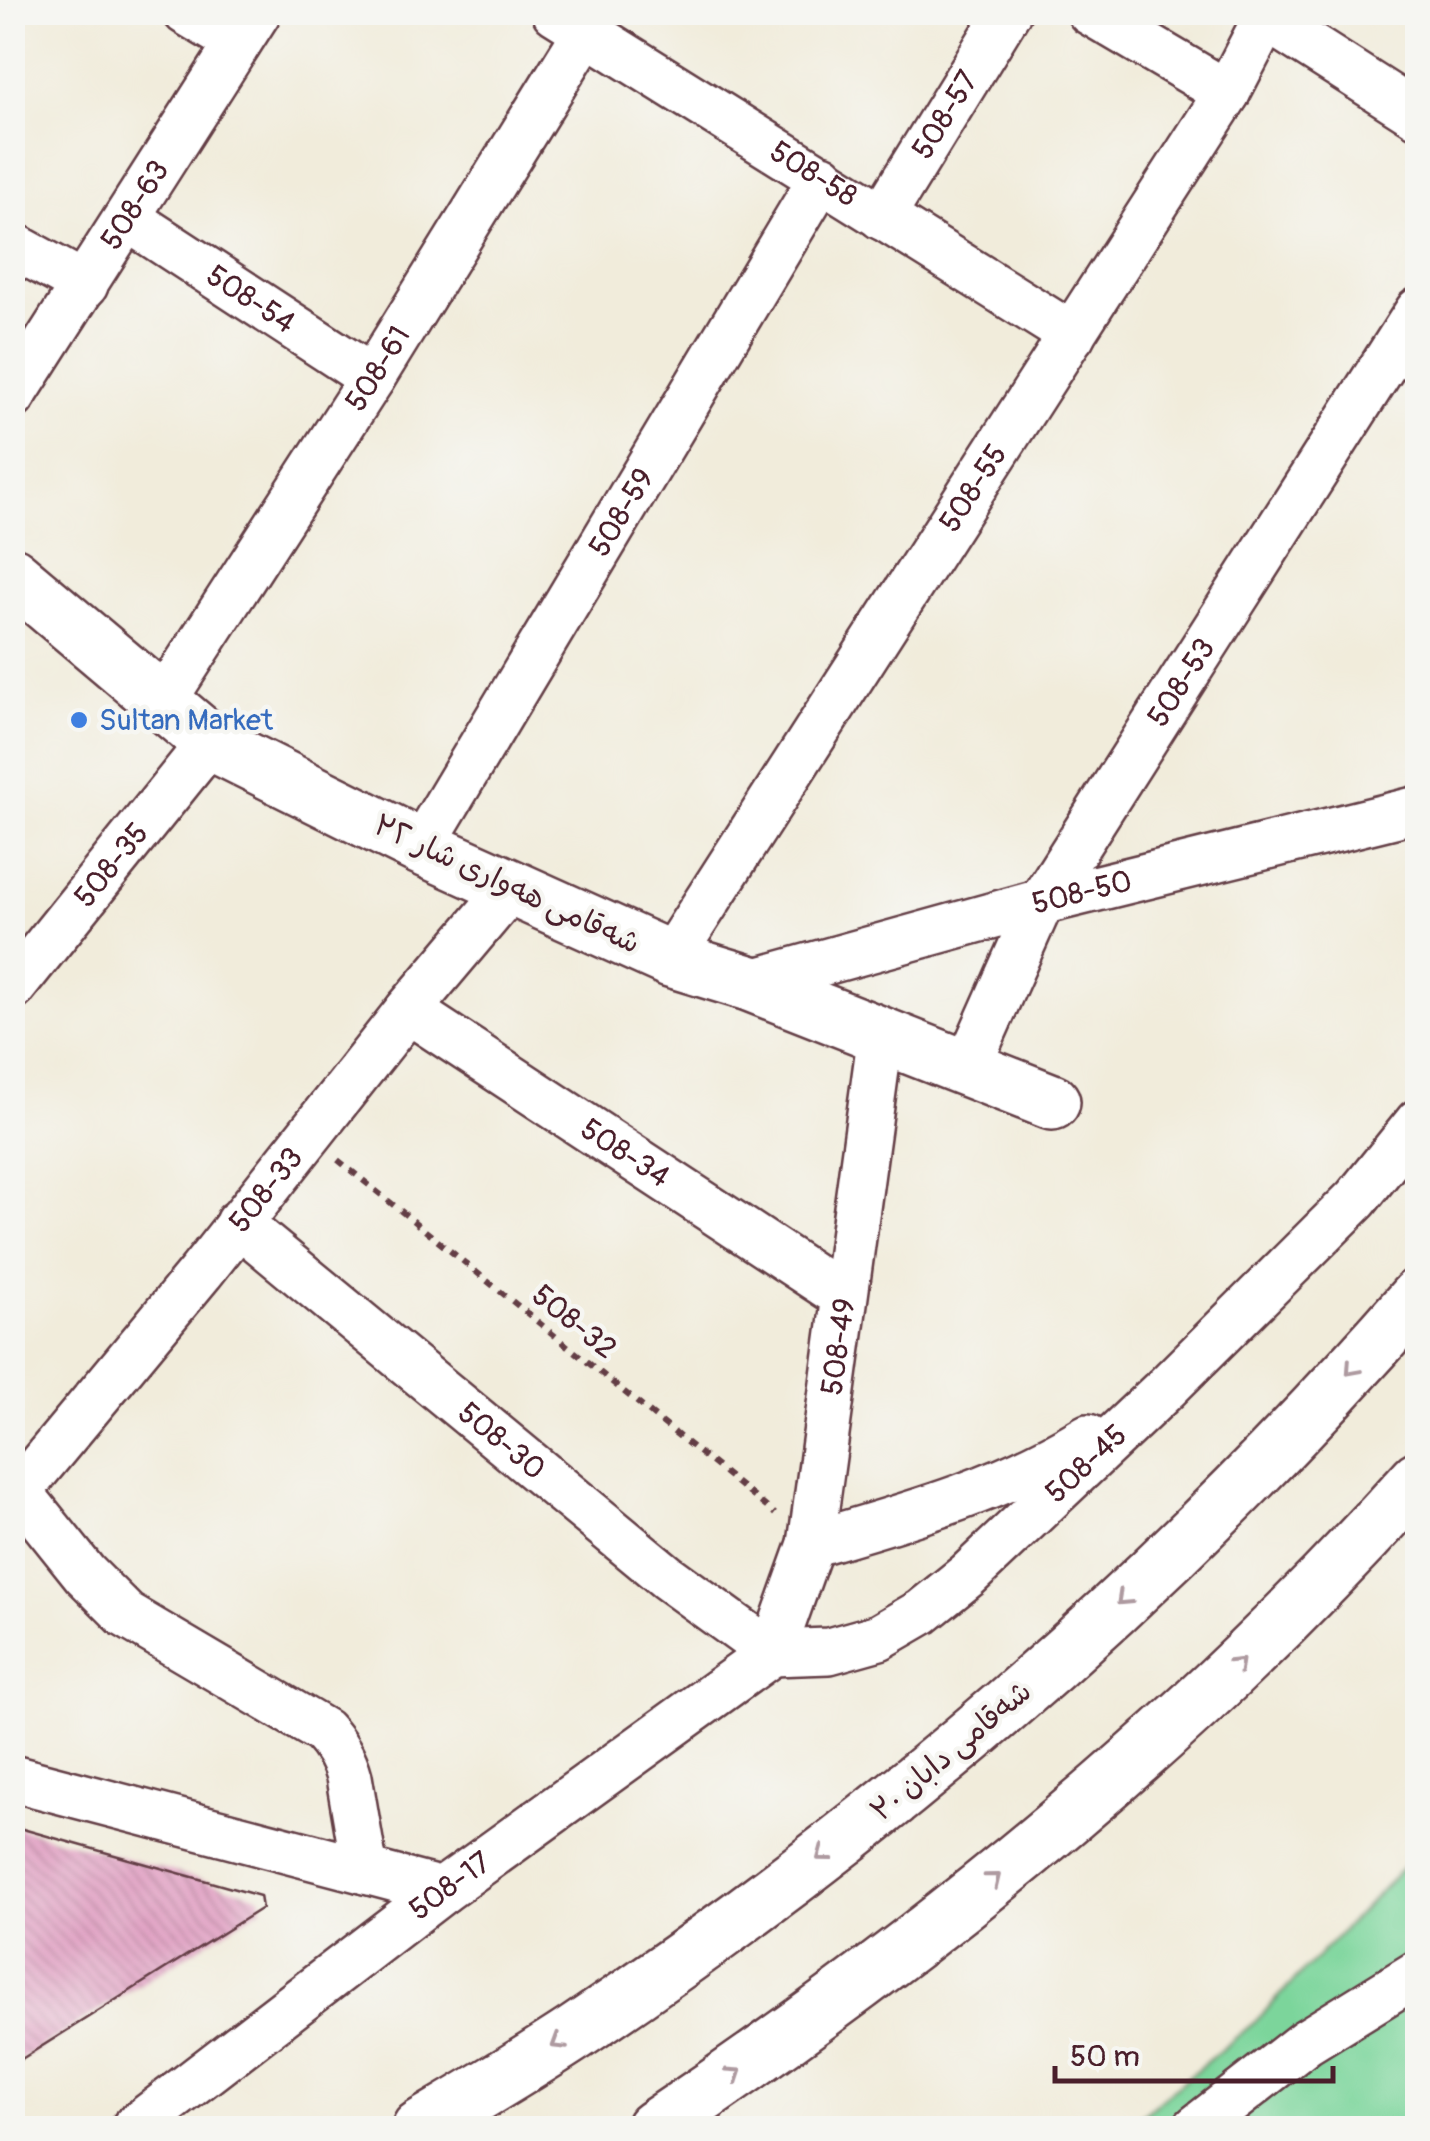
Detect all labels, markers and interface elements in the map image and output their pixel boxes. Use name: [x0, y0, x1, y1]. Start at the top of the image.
street label: 508-57: [904, 64, 986, 166]
street label: 508-58: [763, 132, 864, 215]
street label: 508-63: [93, 153, 177, 256]
street label: 508-54: [200, 257, 302, 341]
street label: 508-61: [337, 319, 418, 418]
street label: 508-55: [931, 437, 1015, 539]
street label: 508-59: [581, 462, 662, 563]
street label: 508-53: [1139, 631, 1223, 734]
place label: Sultan Market: [99, 702, 274, 739]
marker: Sultan Market: [68, 709, 90, 731]
street label: شەقامی هەواری شار ٣٢: [368, 806, 646, 962]
street label: 508-35: [66, 815, 156, 915]
street label: 508-50: [1028, 862, 1135, 922]
street label: 508-34: [574, 1110, 677, 1195]
street label: 508-33: [221, 1140, 311, 1240]
street label: 508-32: [524, 1277, 624, 1367]
street label: 508-49: [813, 1296, 863, 1397]
one-way arrow: [1346, 1357, 1364, 1376]
street label: 508-30: [451, 1394, 553, 1487]
street label: 508-45: [1038, 1416, 1134, 1511]
one-way arrow: [1116, 1587, 1135, 1605]
one-way arrow: [1226, 1658, 1245, 1676]
street label: شەقامی دابان ٣٠: [863, 1673, 1039, 1829]
street label: 508-17: [402, 1843, 498, 1928]
one-way arrow: [816, 1844, 834, 1861]
one-way arrow: [983, 1873, 1001, 1891]
scale bar: [1055, 2021, 1332, 2083]
one-way arrow: [551, 2031, 569, 2050]
text: 50 m: [1070, 2038, 1140, 2075]
one-way arrow: [723, 2068, 742, 2086]

